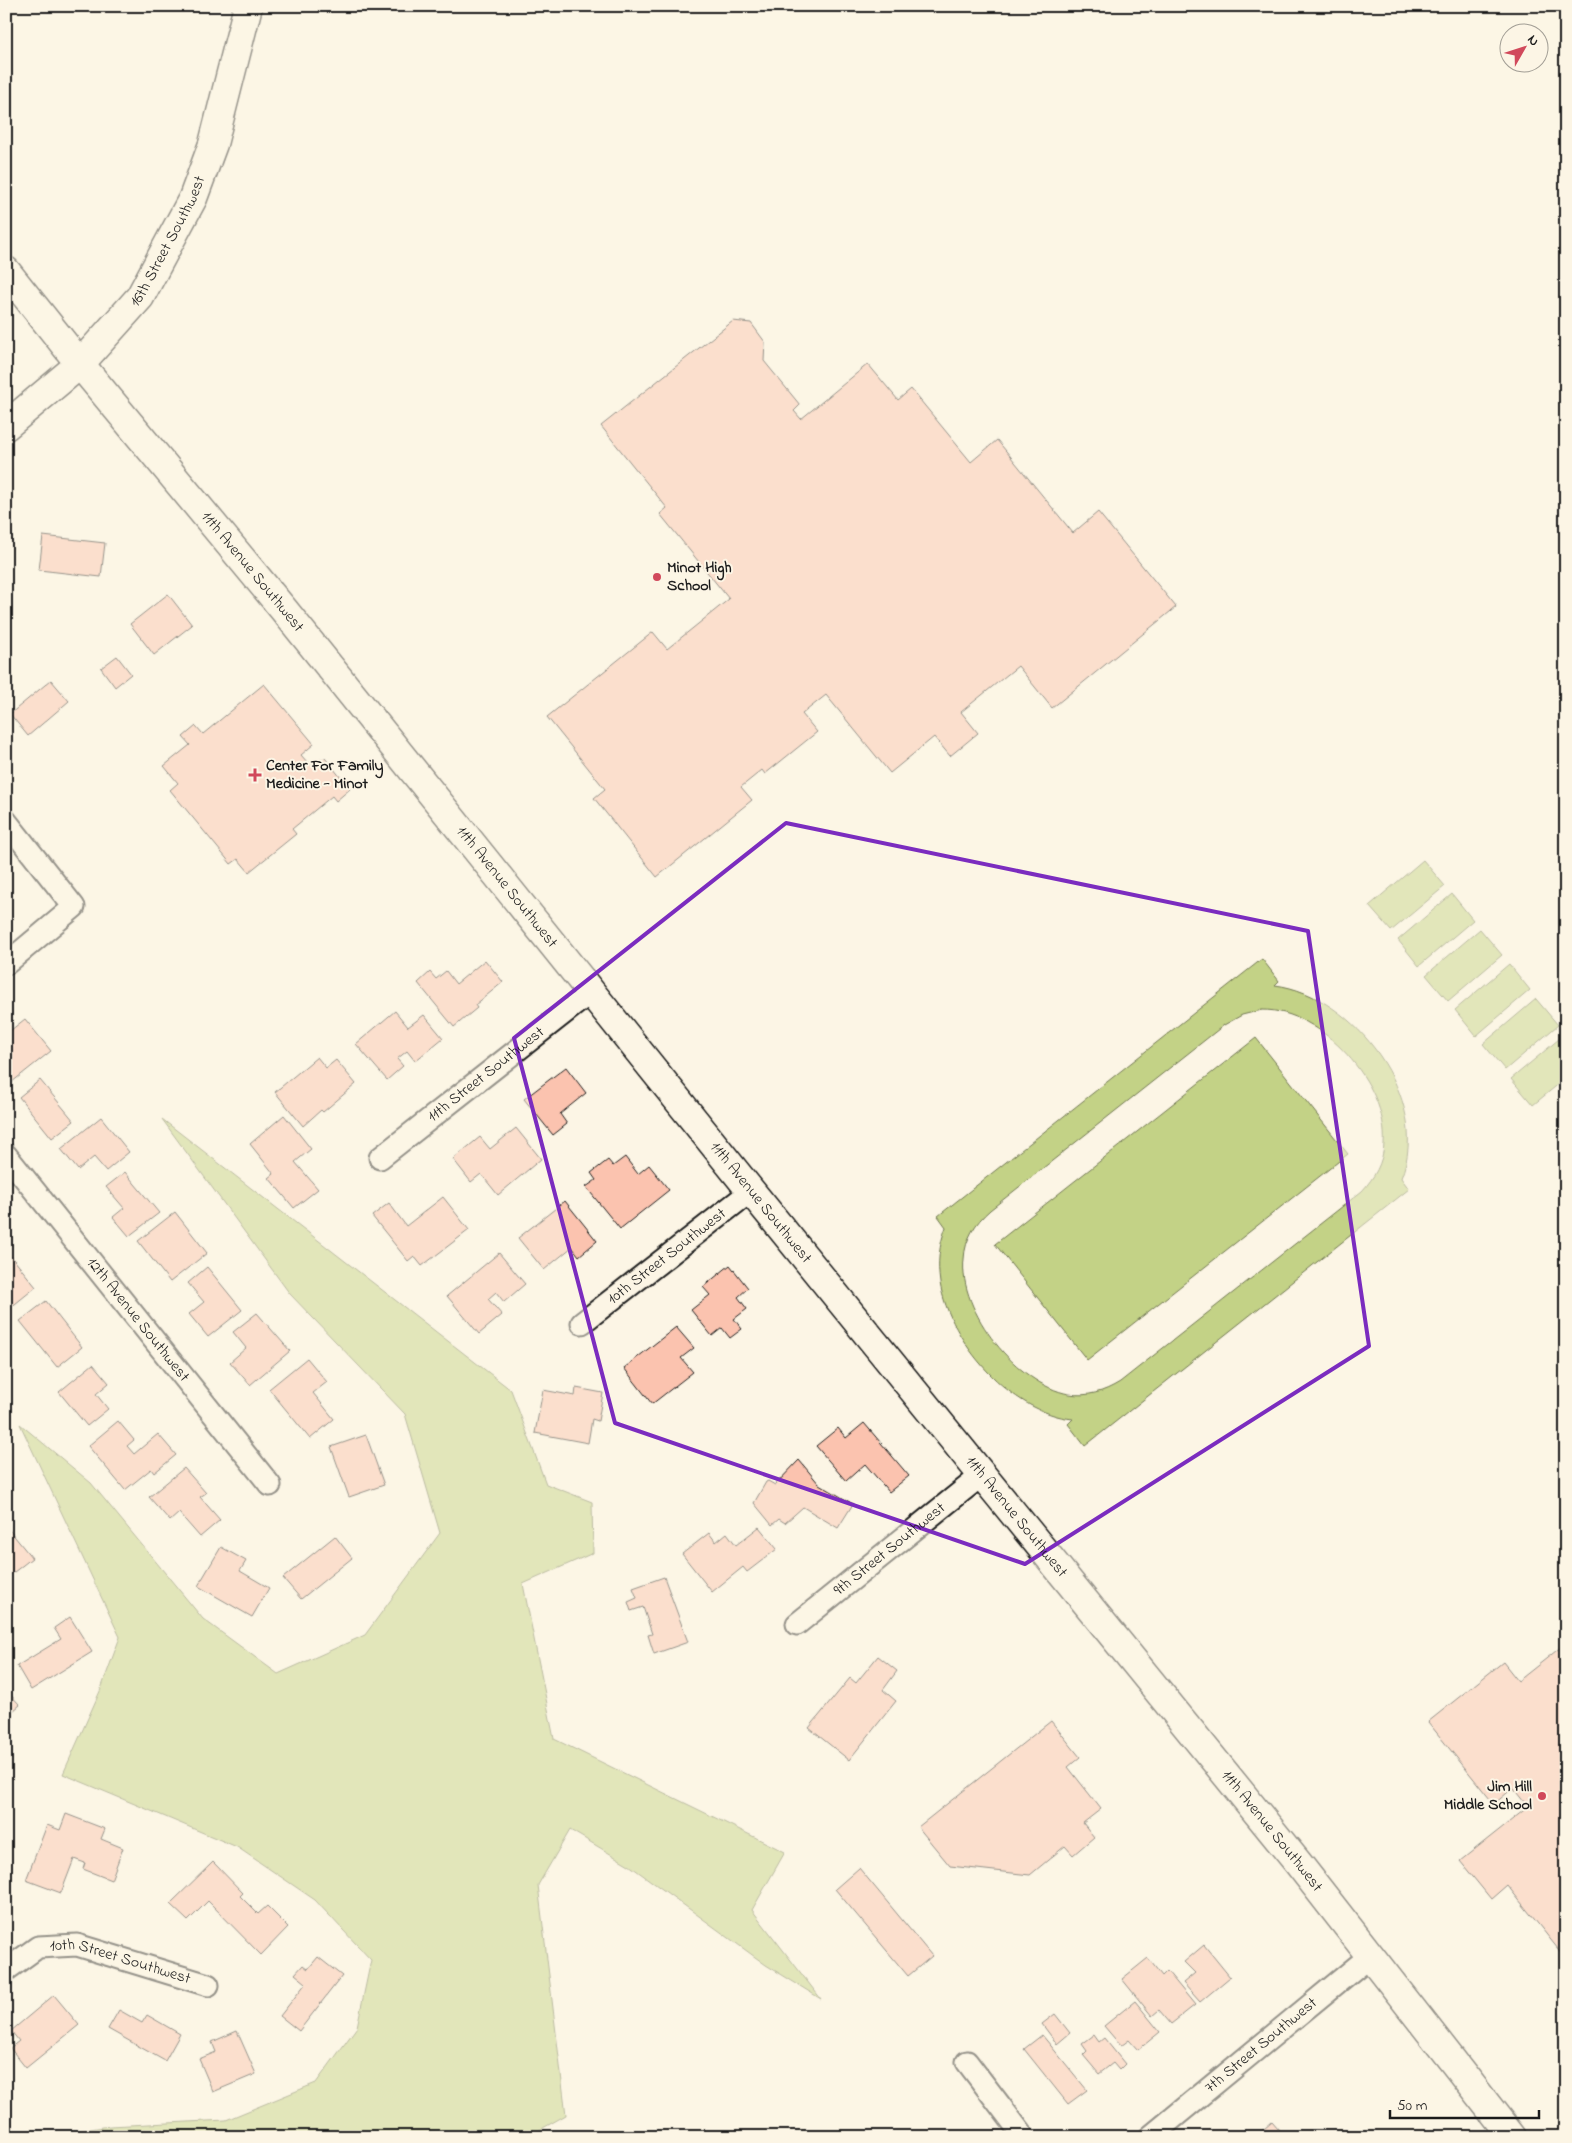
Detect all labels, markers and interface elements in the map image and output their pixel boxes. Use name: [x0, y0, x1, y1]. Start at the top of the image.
north arrow: [1500, 22, 1550, 72]
text: N: [1522, 30, 1544, 51]
street label: 16th Street Southwest: [124, 172, 212, 313]
street label: 11th Avenue Southwest: [195, 506, 310, 638]
place label: Minot High School: [667, 556, 732, 598]
marker: Minot High School: [651, 571, 663, 583]
place label: Center For Family Medicine - Minot: [266, 754, 384, 796]
marker: Center For Family Medicine - Minot: [248, 768, 262, 782]
street label: 11th Avenue Southwest: [450, 821, 564, 954]
street label: 11th Street Southwest: [422, 1020, 550, 1128]
street label: 11th Avenue Southwest: [704, 1136, 818, 1269]
street label: 10th Street Southwest: [602, 1202, 732, 1311]
street label: 12th Avenue Southwest: [80, 1252, 196, 1388]
street label: 11th Avenue Southwest: [959, 1451, 1074, 1583]
street label: 9th Street Southwest: [828, 1496, 951, 1602]
street label: 11th Avenue Southwest: [1215, 1765, 1329, 1898]
place label: Jim Hill Middle School: [1444, 1775, 1532, 1817]
marker: Jim Hill Middle School: [1536, 1790, 1548, 1802]
street label: 10th Street Southwest: [49, 1933, 194, 1991]
street label: 7th Street Southwest: [1200, 1991, 1323, 2099]
scale bar: [1390, 2088, 1538, 2120]
text: 50 m: [1397, 2095, 1428, 2117]

